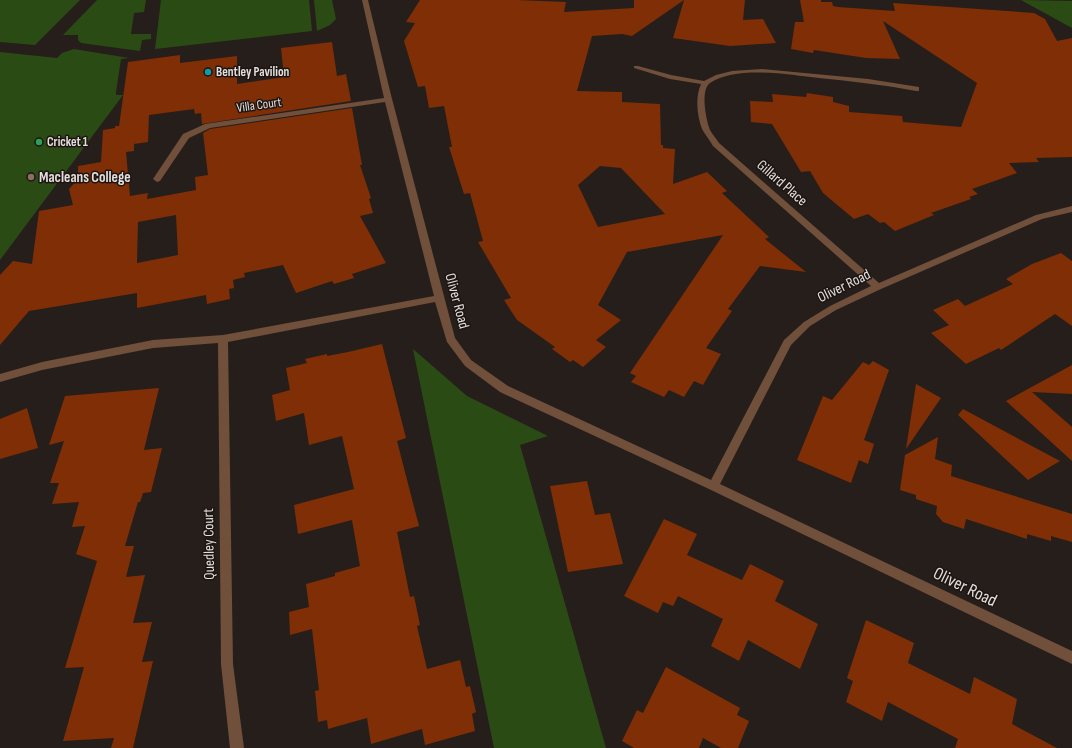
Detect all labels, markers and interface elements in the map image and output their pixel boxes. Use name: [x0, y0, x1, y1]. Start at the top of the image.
place label: Bentley Pavilion: [216, 64, 290, 80]
marker: Bentley Pavilion: [203, 67, 213, 77]
street label: Villa Court: [236, 94, 282, 116]
place label: Cricket 1: [47, 134, 88, 150]
marker: Cricket 1: [34, 137, 44, 147]
street label: Gillard Place: [753, 156, 811, 210]
place label: Macleans College: [39, 168, 131, 187]
marker: Macleans College: [26, 172, 36, 182]
street label: Oliver Road: [814, 265, 874, 307]
street label: Oliver Road: [440, 271, 474, 331]
street label: Quedley Court: [199, 508, 219, 580]
street label: Oliver Road: [930, 563, 1000, 611]

